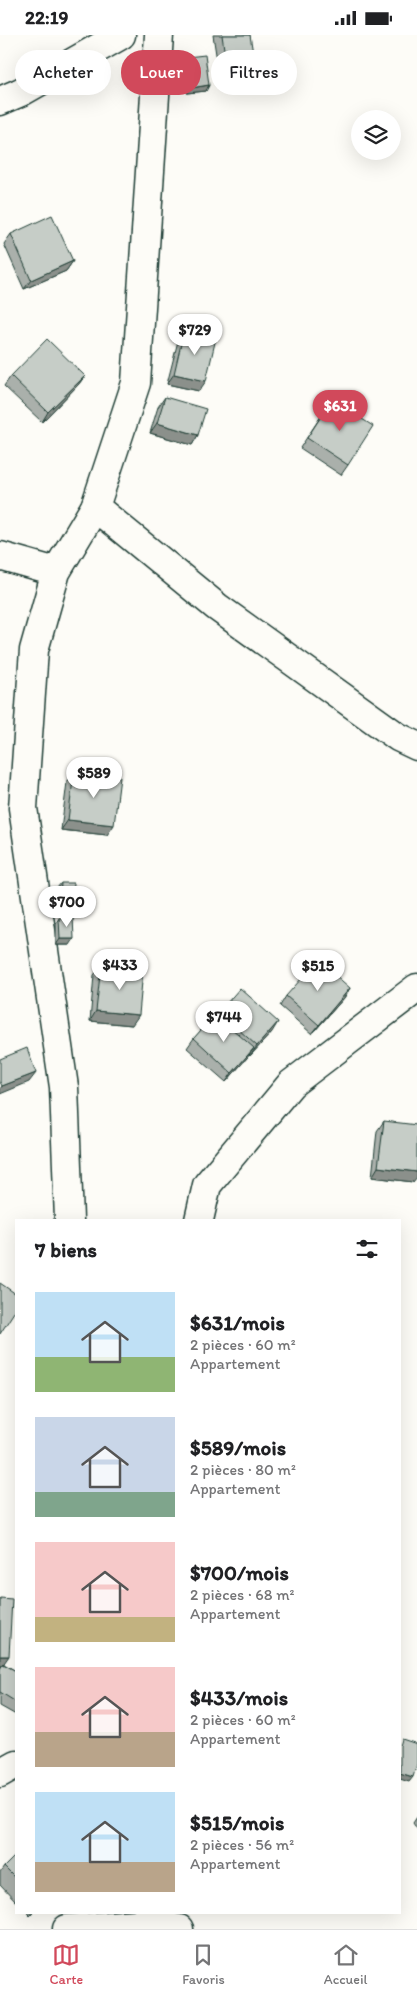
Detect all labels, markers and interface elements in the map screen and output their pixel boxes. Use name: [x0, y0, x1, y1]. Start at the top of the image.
text: 22:19: [25, 6, 68, 29]
chip: Acheter: [15, 50, 111, 95]
chip: Louer: [121, 50, 201, 95]
chip: Filtres: [211, 50, 297, 95]
map controls: [351, 110, 401, 160]
button: layers: [351, 110, 401, 160]
pin: $729: [165, 313, 225, 356]
text: $729: [179, 320, 211, 339]
pin: $631: [310, 389, 370, 432]
text: $631: [324, 396, 356, 415]
pin: $589: [64, 757, 124, 799]
text: $589: [77, 763, 111, 782]
pin: $700: [37, 885, 97, 928]
text: $700: [49, 892, 85, 911]
pin: $433: [90, 949, 150, 991]
pin: $515: [288, 949, 348, 992]
text: $433: [102, 955, 138, 974]
text: $515: [302, 956, 334, 975]
pin: $744: [194, 1001, 254, 1043]
text: $744: [206, 1007, 242, 1026]
icon: filters: [353, 1235, 381, 1263]
text: 7 biens: [35, 1237, 97, 1262]
text: $631/mois: [190, 1310, 285, 1335]
icon: home: [75, 1312, 135, 1372]
text: 2 pièces · 60 m²: [190, 1335, 296, 1354]
text: Appartement: [190, 1354, 281, 1373]
text: $589/mois: [190, 1435, 286, 1460]
icon: home: [75, 1437, 135, 1497]
text: 2 pièces · 80 m²: [190, 1460, 296, 1479]
text: Appartement: [190, 1479, 281, 1498]
text: $700/mois: [190, 1560, 289, 1585]
icon: home: [75, 1562, 135, 1622]
text: 2 pièces · 68 m²: [190, 1585, 295, 1604]
text: Appartement: [190, 1604, 281, 1623]
text: $433/mois: [190, 1685, 288, 1710]
icon: home: [75, 1687, 135, 1747]
text: 2 pièces · 60 m²: [190, 1710, 296, 1729]
text: Appartement: [190, 1729, 281, 1748]
text: $515/mois: [190, 1810, 284, 1835]
icon: home: [75, 1812, 135, 1872]
text: 2 pièces · 56 m²: [190, 1835, 294, 1854]
text: Appartement: [190, 1854, 281, 1873]
tab: Carte: [49, 1941, 83, 1988]
tab: Favoris: [182, 1941, 225, 1988]
tab: Accueil: [324, 1941, 368, 1988]

